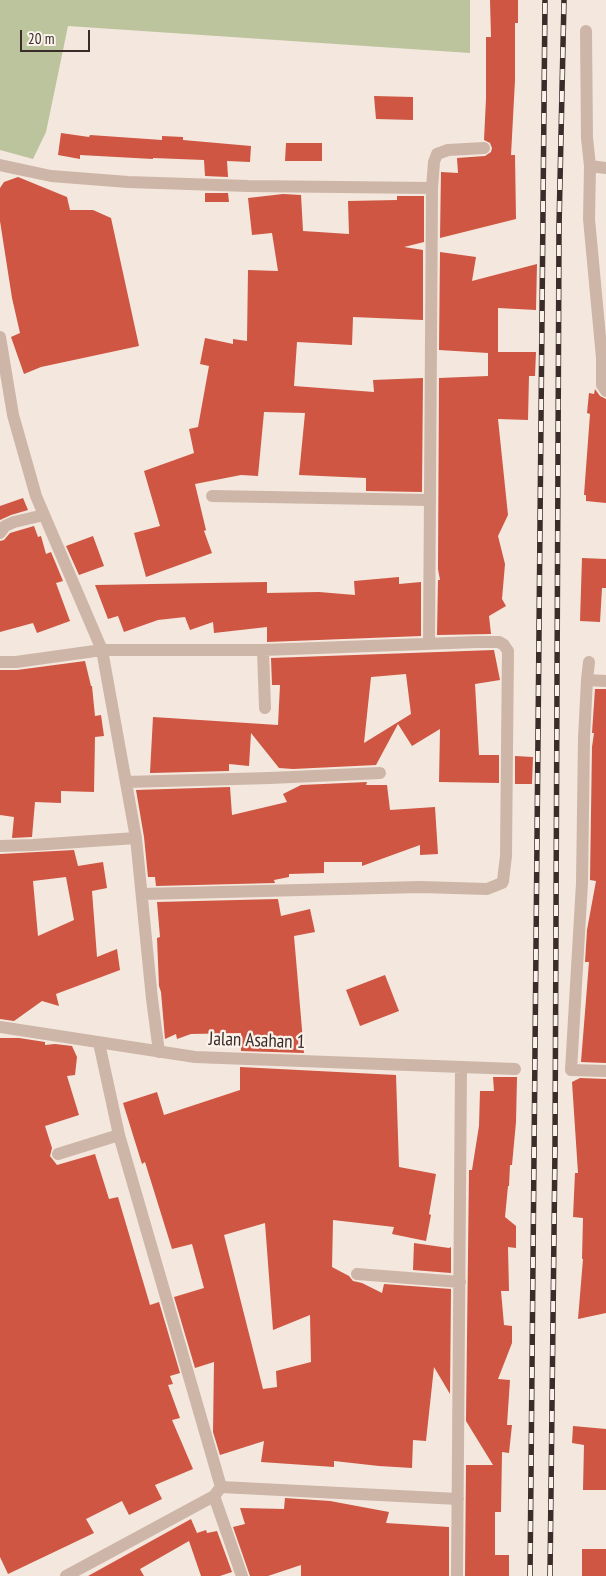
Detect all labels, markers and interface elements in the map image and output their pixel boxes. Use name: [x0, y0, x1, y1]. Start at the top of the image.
scale bar: [22, 20, 92, 52]
text: 20 m: [28, 29, 54, 48]
street label: Jalan Asahan 1: [208, 1028, 306, 1054]

